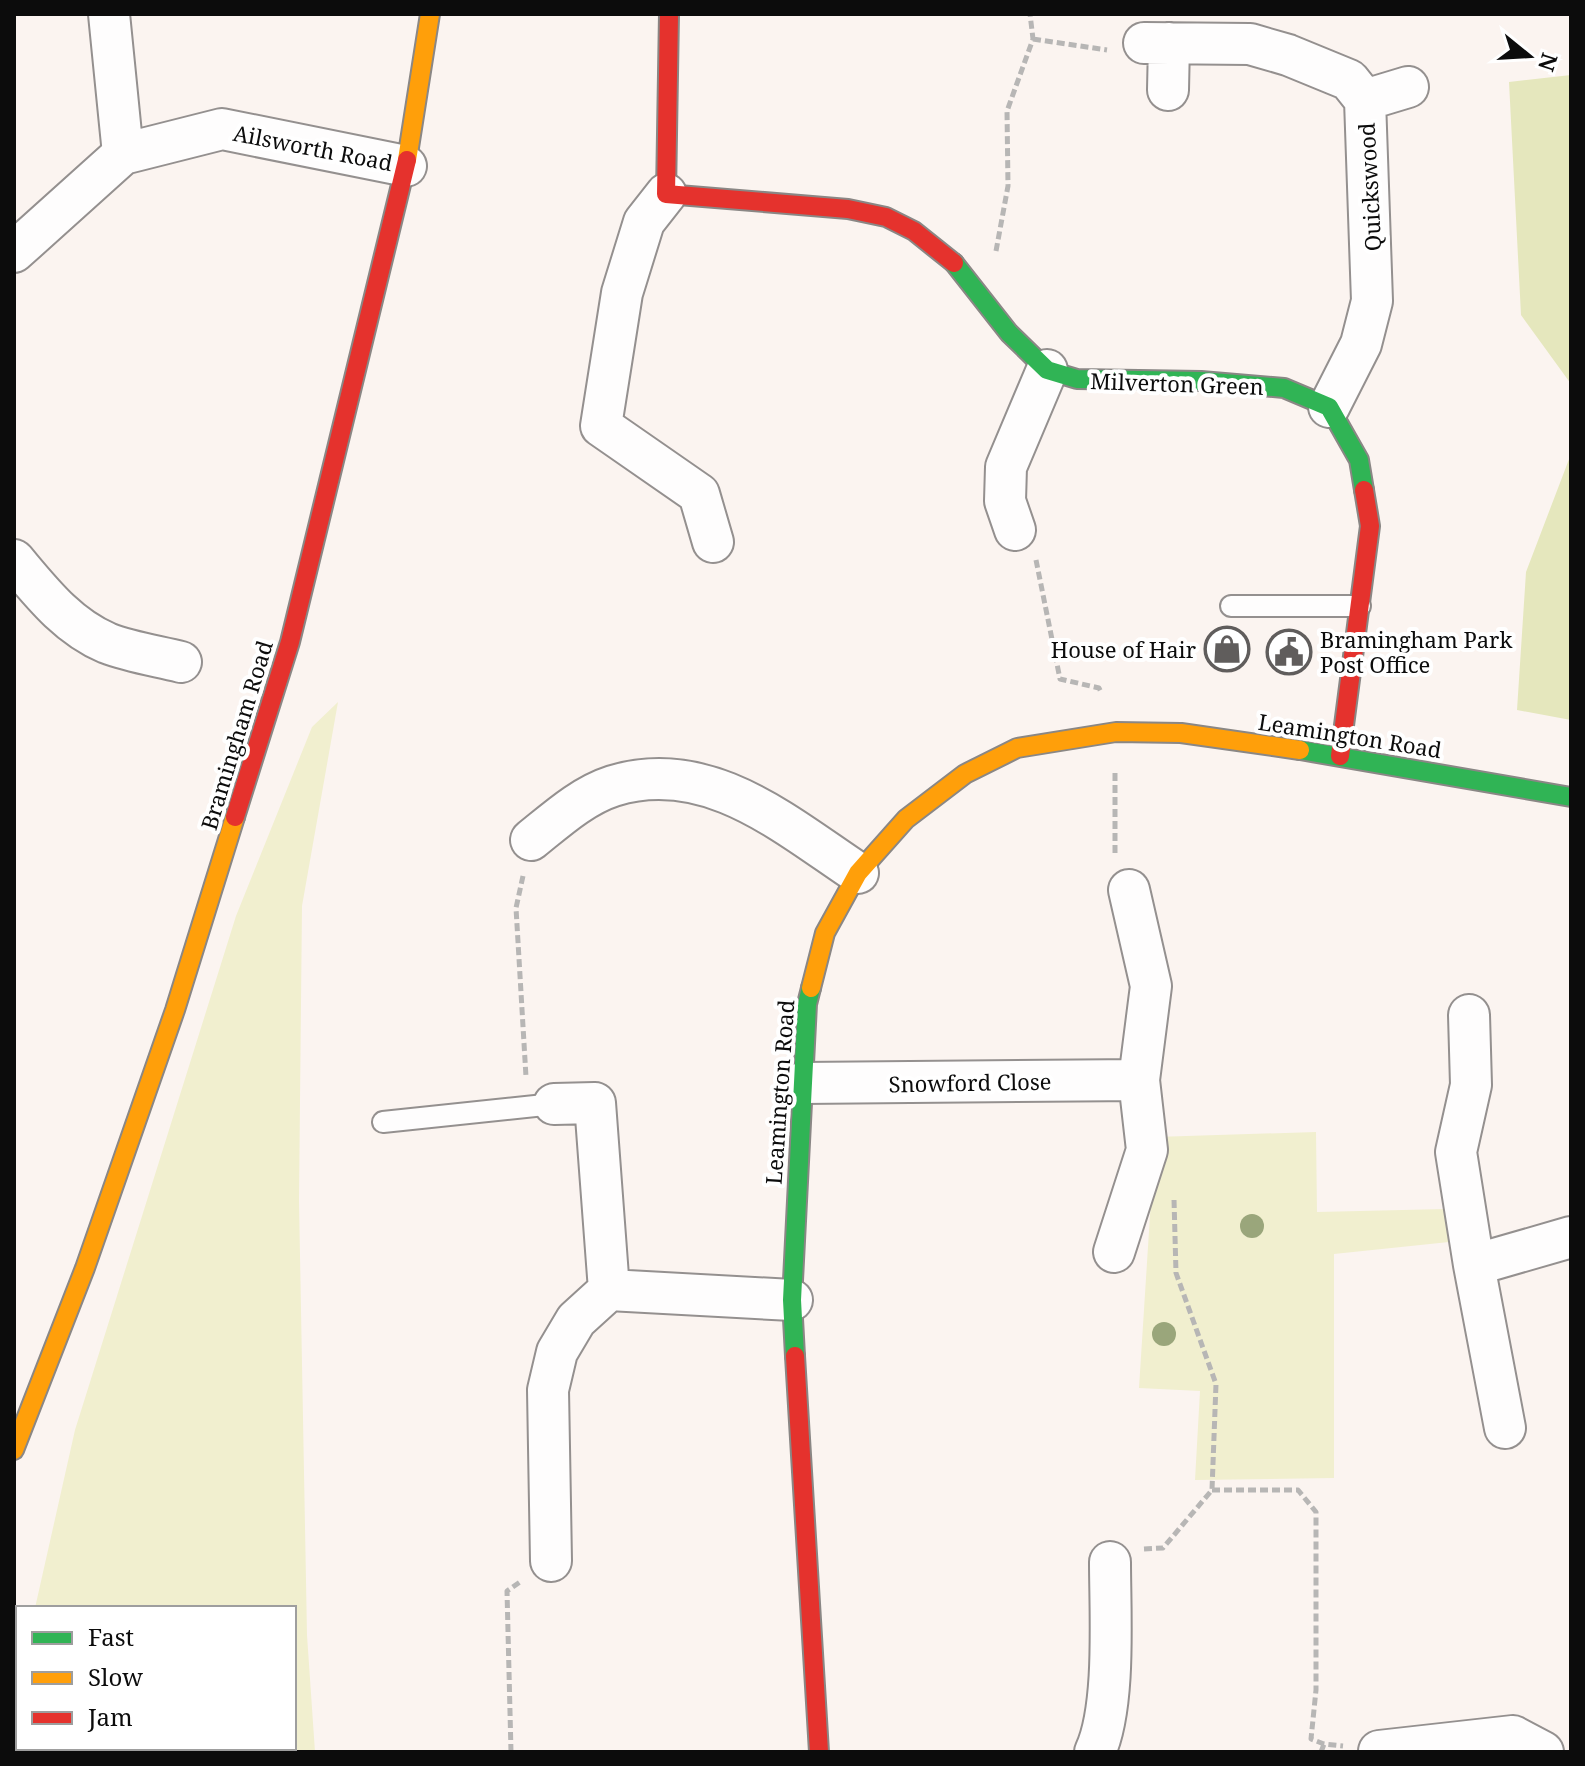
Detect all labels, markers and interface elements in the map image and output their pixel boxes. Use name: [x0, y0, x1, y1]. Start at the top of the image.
north arrow: [1489, 16, 1569, 96]
text: N: [1532, 50, 1566, 75]
street label: Ailsworth Road: [231, 117, 396, 177]
street label: Quickswood: [1351, 121, 1387, 252]
street label: Milverton Green: [1090, 365, 1264, 401]
place label: Bramingham Park Post Office: [1320, 624, 1512, 679]
shop icon: House of Hair: [1203, 625, 1251, 673]
public building icon: Bramingham Park Post Office: [1265, 628, 1313, 676]
place label: House of Hair: [1051, 634, 1197, 664]
street label: Bramingham Road: [193, 636, 279, 833]
street label: Leamington Road: [1256, 706, 1444, 764]
street label: Leamington Road: [758, 998, 800, 1185]
street label: Snowford Close: [888, 1066, 1052, 1098]
legend: [16, 1606, 296, 1750]
text: Fast: [88, 1620, 134, 1653]
text: Slow: [88, 1660, 143, 1693]
text: Jam: [87, 1700, 133, 1733]

